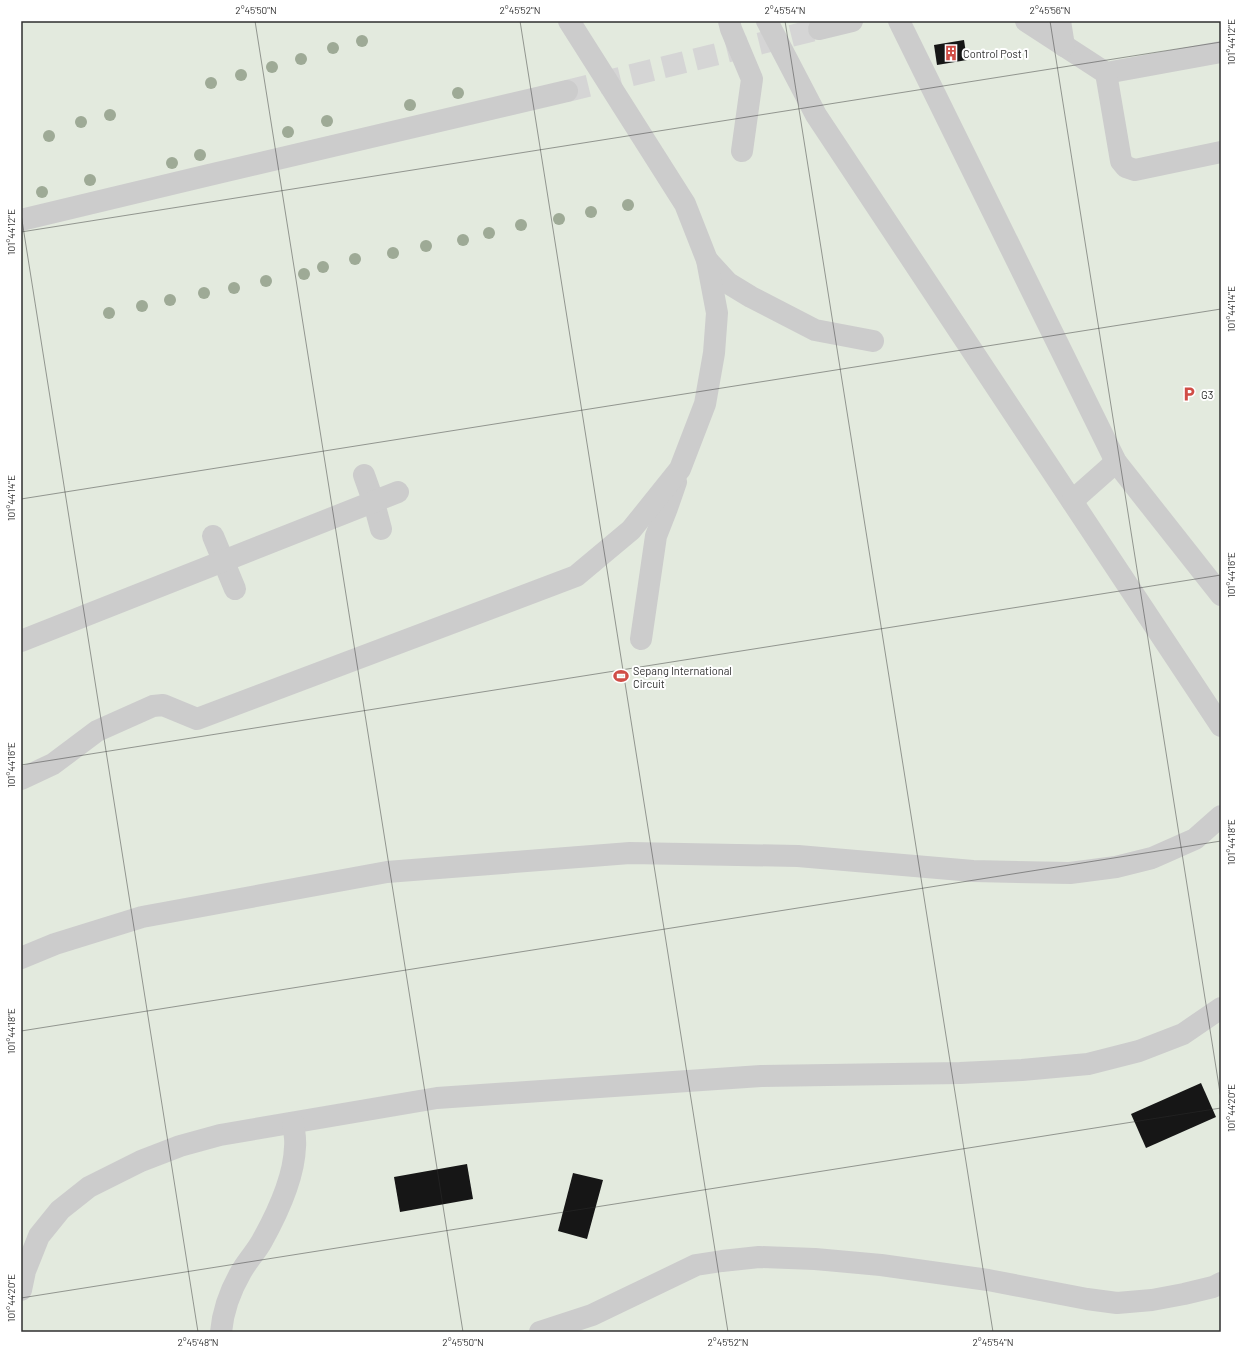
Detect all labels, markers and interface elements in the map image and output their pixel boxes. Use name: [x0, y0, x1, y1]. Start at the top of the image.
text: 2°45'50"N: [235, 4, 277, 16]
text: 2°45'52"N: [499, 4, 541, 16]
text: 2°45'54"N: [764, 4, 806, 16]
text: 2°45'56"N: [1030, 4, 1070, 16]
text: 101°44'12"E: [1225, 19, 1237, 65]
building icon: Control Post 1: [942, 44, 960, 62]
place label: Control Post 1: [963, 47, 1028, 60]
text: 101°44'12"E: [5, 209, 17, 255]
text: 101°44'14"E: [1225, 286, 1237, 332]
parking icon: G3: [1180, 385, 1198, 403]
place label: G3: [1201, 388, 1213, 401]
text: 101°44'14"E: [5, 475, 17, 521]
text: 101°44'16"E: [1225, 552, 1237, 598]
place label: Sepang International Circuit: [633, 664, 732, 690]
sports icon: Sepang International Circuit: [612, 667, 630, 685]
text: 101°44'16"E: [5, 742, 17, 788]
text: 101°44'18"E: [1225, 819, 1237, 865]
text: 101°44'18"E: [5, 1008, 17, 1054]
text: 101°44'20"E: [1225, 1084, 1237, 1132]
text: 101°44'20"E: [5, 1274, 17, 1322]
text: 2°45'48"N: [177, 1336, 219, 1348]
text: 2°45'50"N: [442, 1336, 484, 1348]
text: 2°45'52"N: [707, 1336, 749, 1348]
text: 2°45'54"N: [972, 1336, 1014, 1348]

